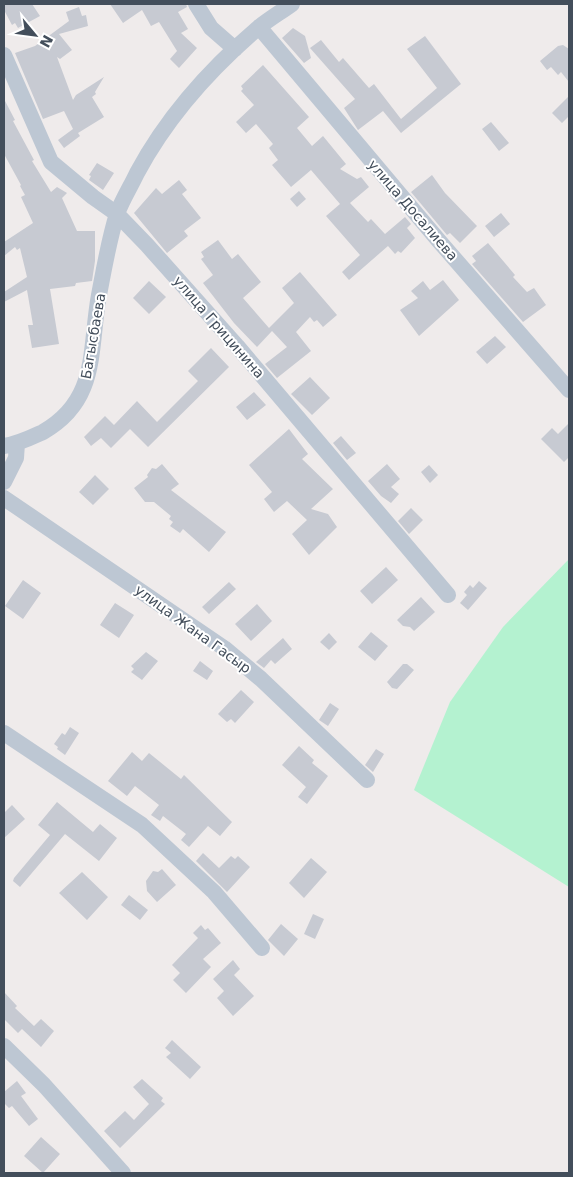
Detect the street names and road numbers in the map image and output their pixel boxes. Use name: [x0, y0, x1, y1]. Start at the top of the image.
street label: улица Досалиева: [365, 156, 461, 264]
street label: улица Грицинина: [170, 273, 268, 381]
street label: Багысбаева: [78, 292, 108, 380]
street label: улица Жана Гасыр: [132, 582, 254, 677]

